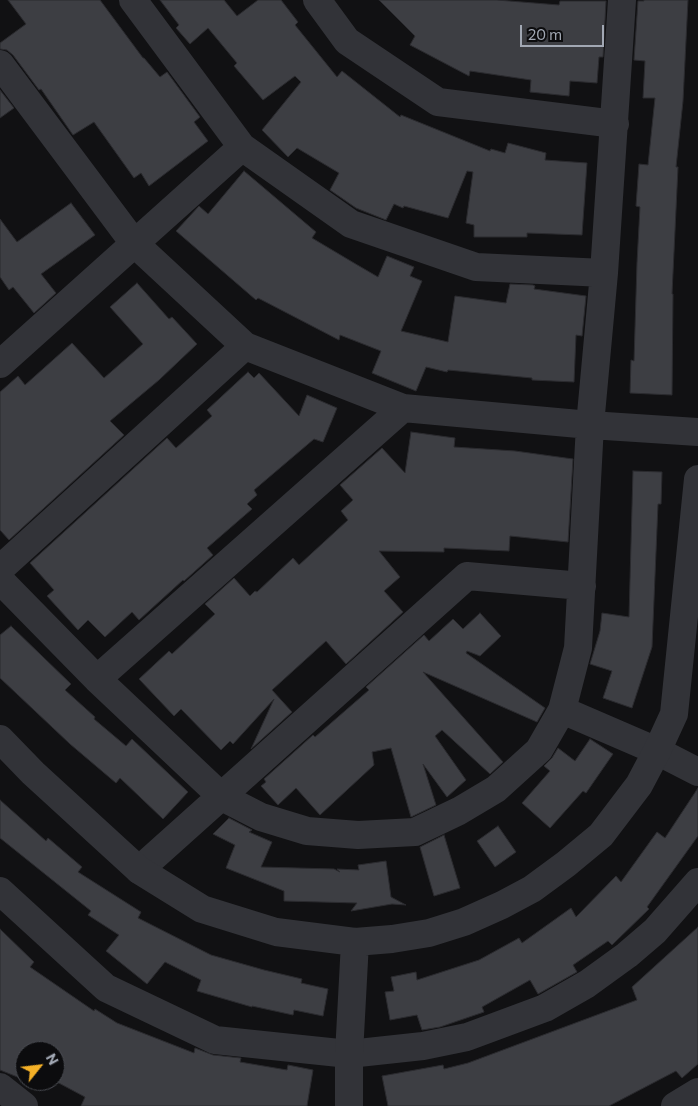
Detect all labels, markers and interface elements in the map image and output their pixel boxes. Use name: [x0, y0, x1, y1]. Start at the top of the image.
scale bar: [523, 15, 607, 47]
text: 20 m: [528, 25, 562, 43]
north arrow: [15, 1041, 65, 1091]
text: N: [43, 1050, 63, 1068]

